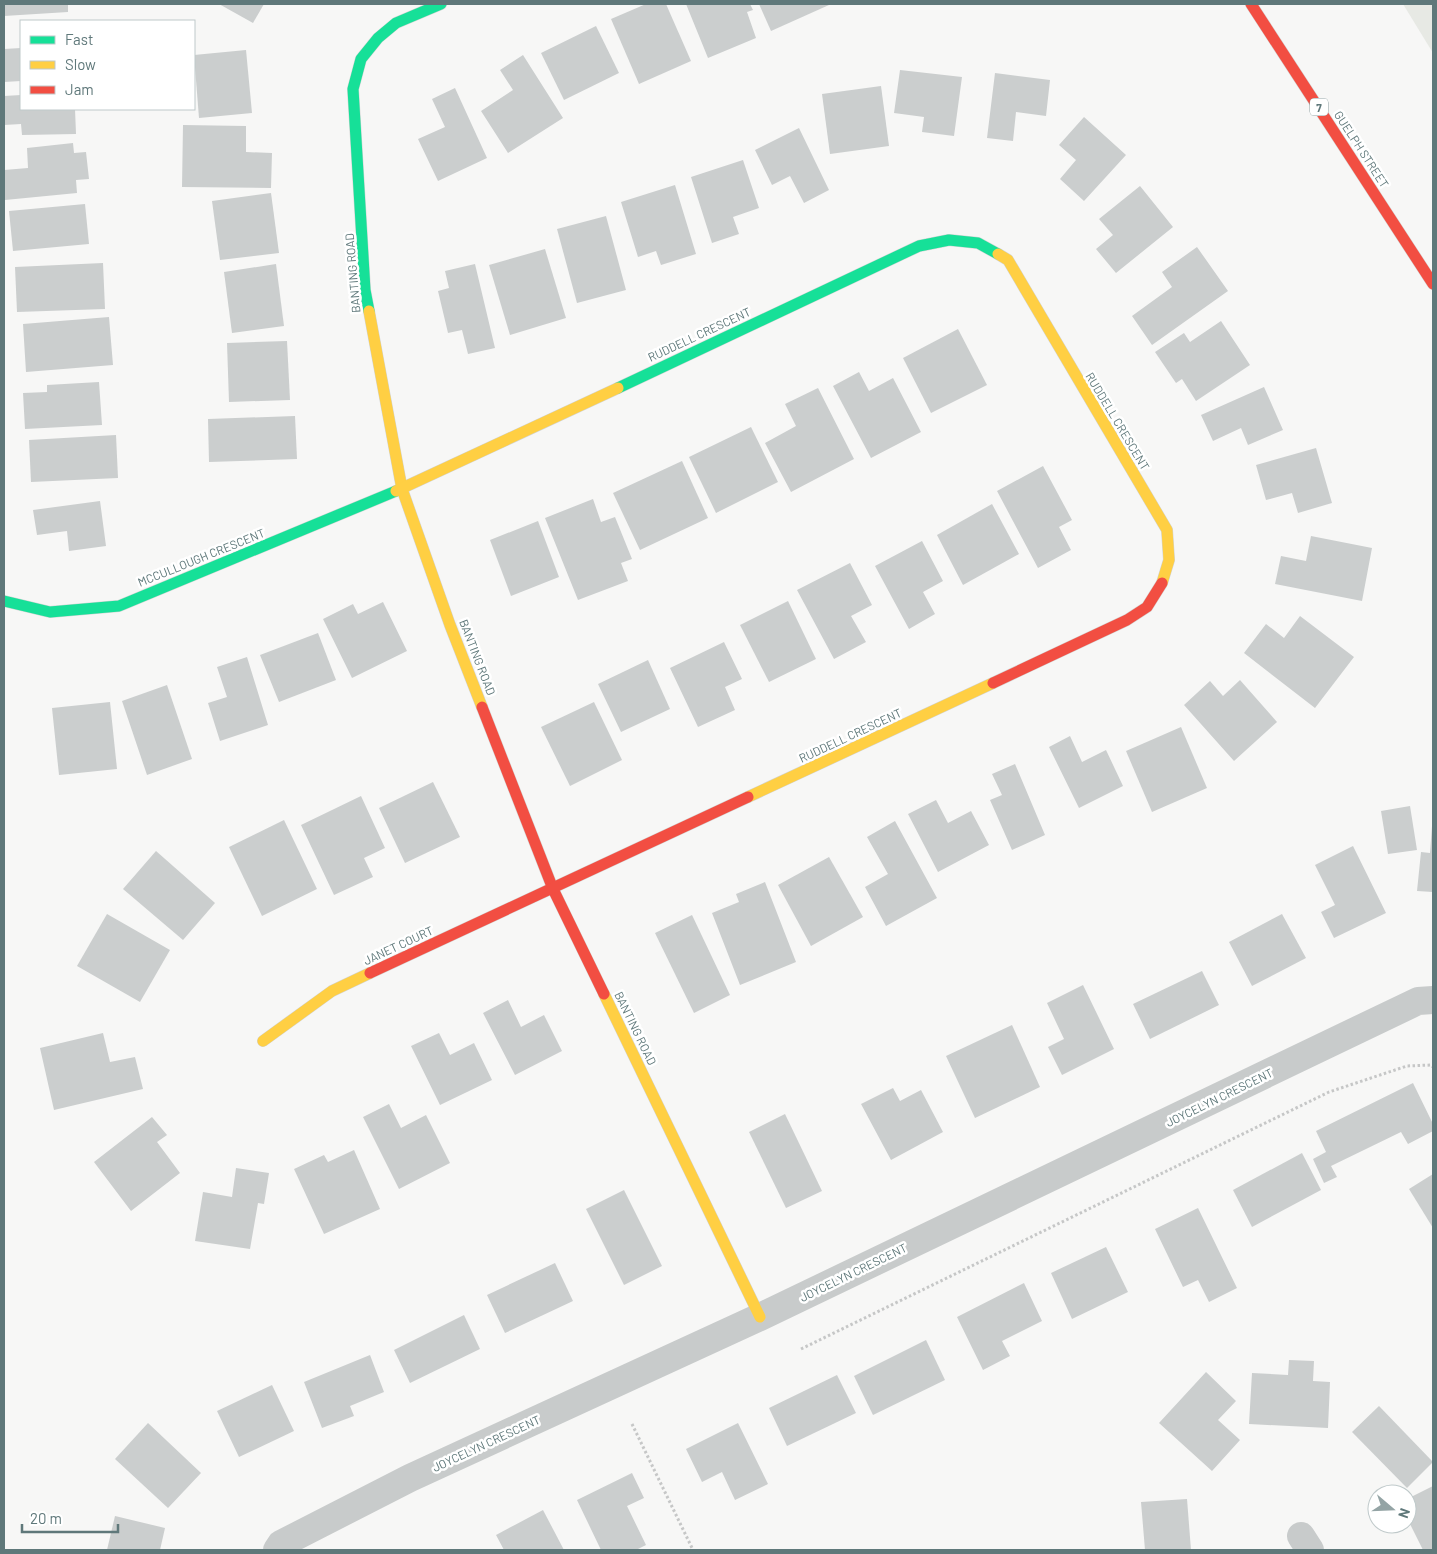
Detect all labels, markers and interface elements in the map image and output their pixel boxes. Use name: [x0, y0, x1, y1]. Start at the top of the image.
legend: [20, 20, 195, 110]
text: Fast: [65, 30, 93, 48]
text: Slow: [65, 55, 96, 73]
text: Jam: [65, 80, 94, 98]
road number: 7: [1310, 98, 1328, 115]
street label: GUELPH STREET: [1332, 108, 1392, 190]
street label: BANTING ROAD: [342, 233, 362, 313]
street label: RUDDELL CRESCENT: [645, 304, 753, 364]
street label: RUDDELL CRESCENT: [1083, 370, 1153, 473]
street label: MCCULLOUGH CRESCENT: [136, 525, 267, 589]
street label: BANTING ROAD: [457, 617, 499, 697]
street label: RUDDELL CRESCENT: [796, 705, 904, 765]
street label: JANET COURT: [361, 923, 435, 967]
street label: BANTING ROAD: [612, 989, 660, 1067]
street label: JOYCELYN CRESCENT: [1163, 1065, 1275, 1129]
street label: JOYCELYN CRESCENT: [797, 1240, 909, 1304]
street label: JOYCELYN CRESCENT: [430, 1412, 542, 1474]
north arrow: [1367, 1484, 1417, 1534]
scale bar: [22, 1502, 119, 1534]
text: N: [1395, 1506, 1414, 1521]
text: 20 m: [30, 1509, 62, 1527]

